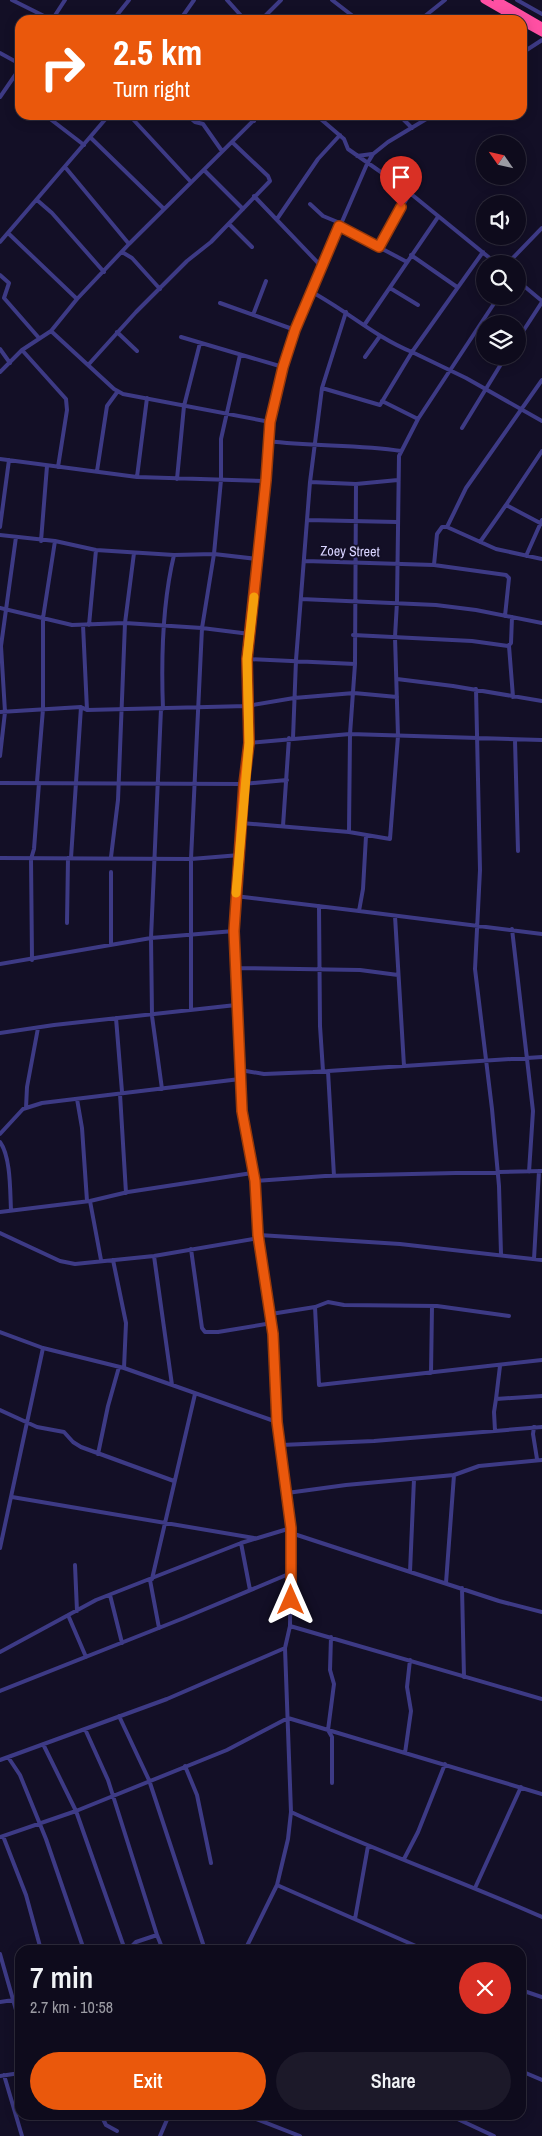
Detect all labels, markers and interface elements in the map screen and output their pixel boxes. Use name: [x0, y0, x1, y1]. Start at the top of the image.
text: 2.5 km: [113, 29, 202, 76]
icon: right: [30, 35, 95, 100]
text: Turn right: [113, 74, 190, 104]
north arrow: [476, 135, 526, 185]
map controls: [476, 135, 526, 365]
pin: [380, 156, 422, 207]
icon: arrive: [387, 163, 415, 191]
button: sound: [476, 195, 526, 245]
button: search: [476, 255, 526, 305]
button: layers: [476, 315, 526, 365]
street label: Zoey Street: [320, 541, 380, 561]
position arrow: [264, 1573, 316, 1625]
text: 7 min: [30, 1957, 93, 1997]
button: close: [459, 1962, 511, 2014]
text: 2.7 km · 10:58: [30, 1996, 113, 2018]
button: Exit: [30, 2052, 266, 2110]
button: Share: [276, 2052, 511, 2110]

